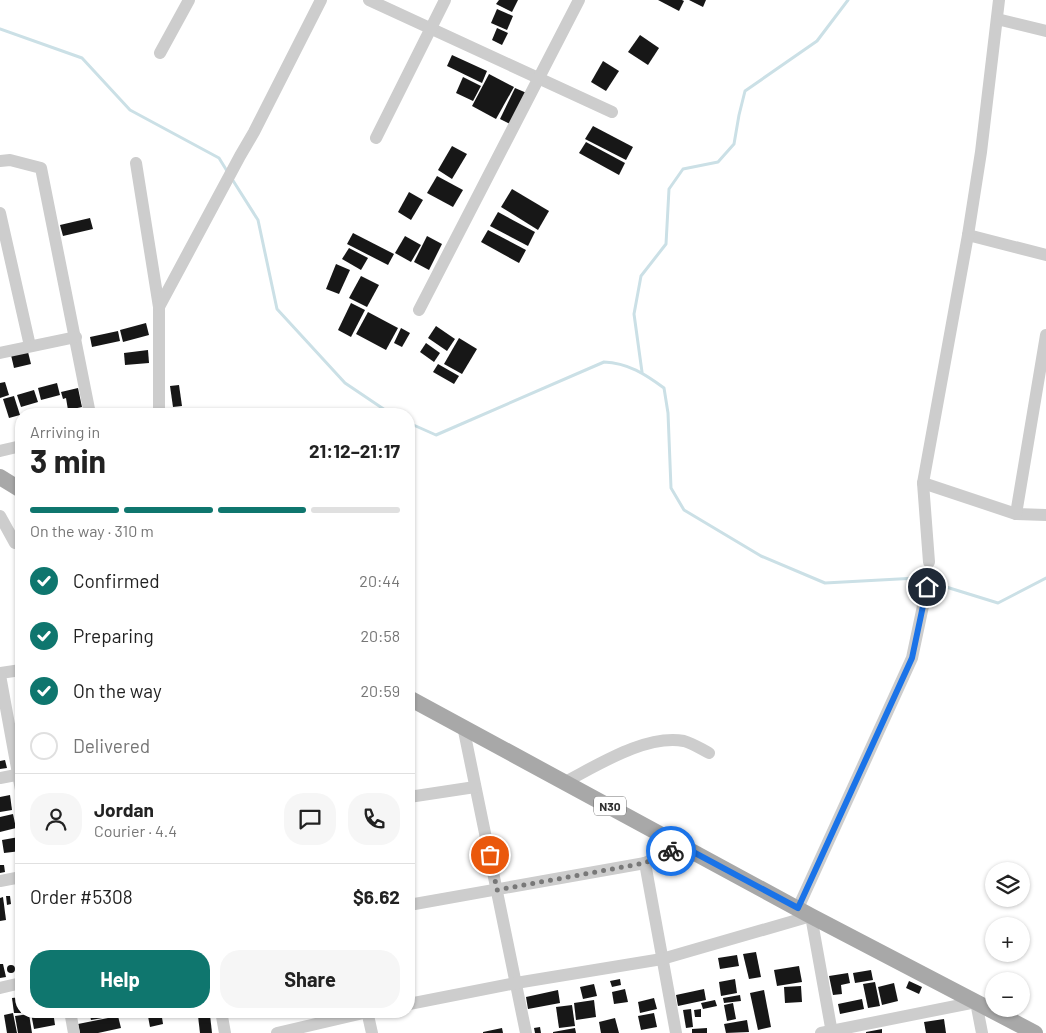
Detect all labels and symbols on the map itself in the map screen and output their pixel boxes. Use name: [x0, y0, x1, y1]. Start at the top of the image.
pin: [906, 566, 948, 608]
road number: N30: [594, 796, 626, 816]
courier: [646, 826, 696, 876]
pin: [469, 834, 511, 876]

